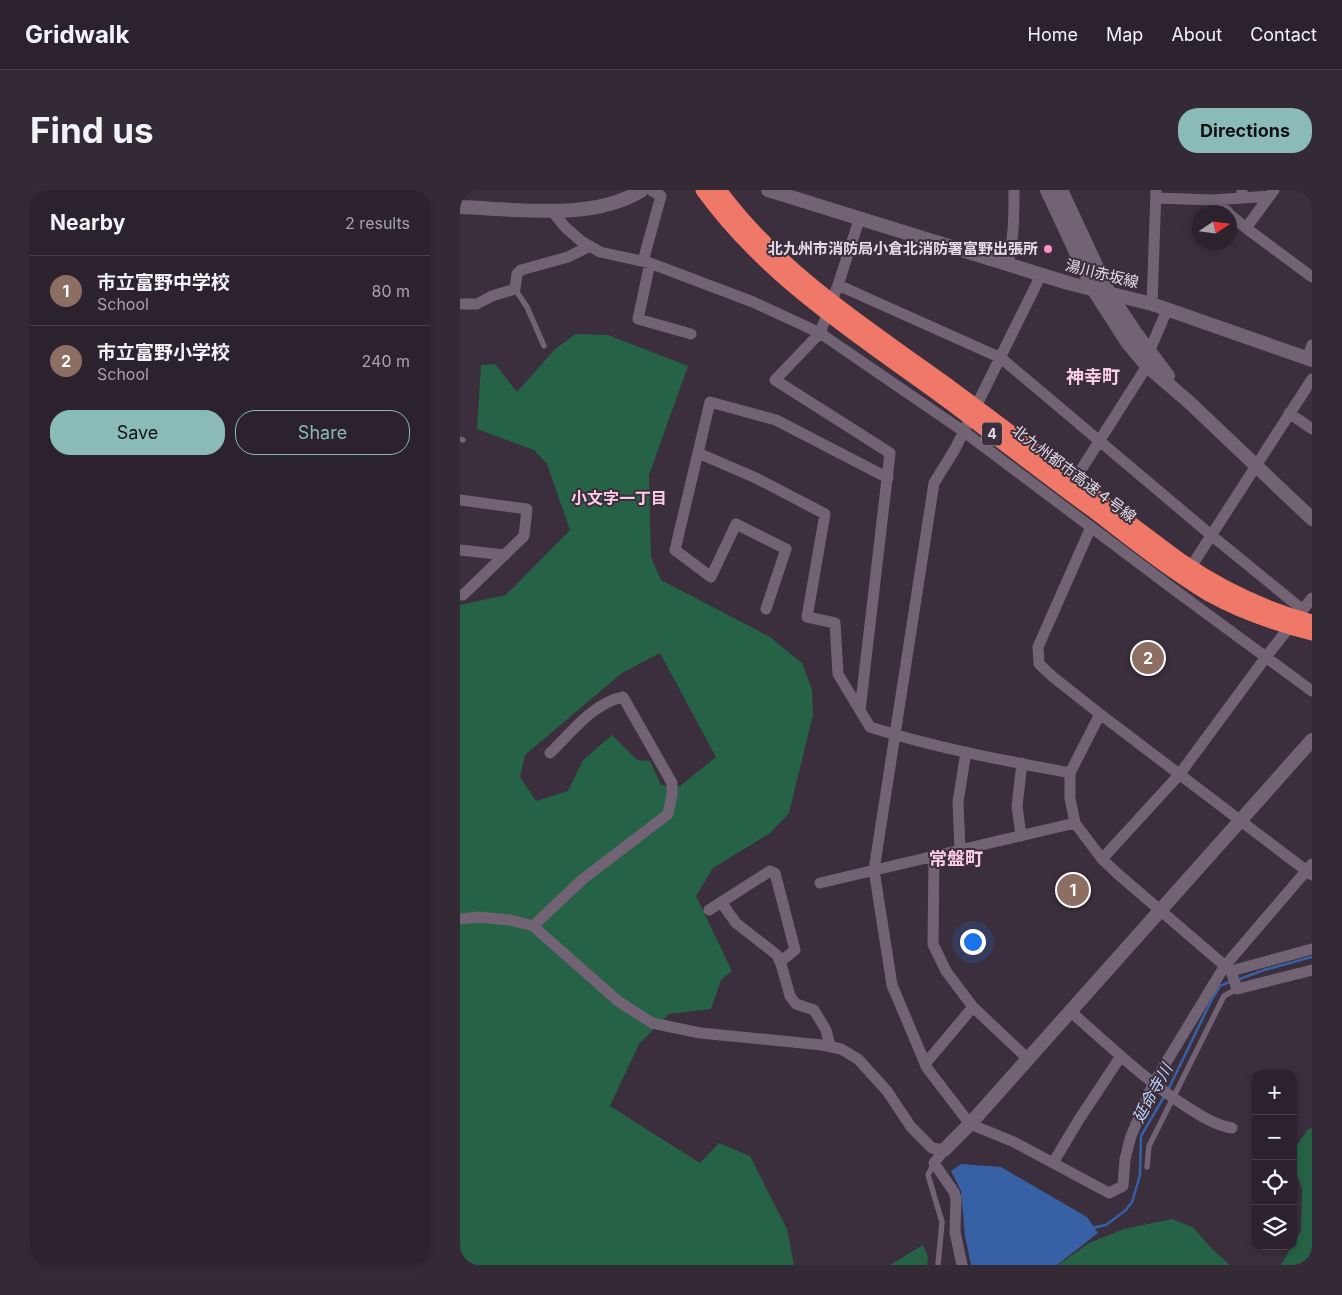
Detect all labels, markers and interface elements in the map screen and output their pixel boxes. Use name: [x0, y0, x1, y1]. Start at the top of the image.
text: Gridwalk: [25, 20, 129, 49]
text: Home: [1028, 24, 1078, 45]
text: Map: [1106, 24, 1143, 45]
text: About: [1171, 24, 1222, 45]
text: Contact: [1250, 24, 1317, 45]
button: Directions: [1178, 108, 1312, 153]
text: Find us: [30, 109, 154, 151]
north arrow: [1192, 205, 1237, 250]
text: Nearby: [50, 210, 125, 235]
text: 2 results: [345, 213, 410, 233]
place label: 北九州市消防局小倉北消防署富野出張所: [768, 239, 1038, 258]
marker: 北九州市消防局小倉北消防署富野出張所: [1042, 243, 1054, 255]
street label: 湯川赤坂線: [1063, 255, 1141, 292]
text: 市立富野中学校: [97, 271, 230, 294]
text: 1: [63, 281, 69, 301]
text: 80 m: [371, 281, 410, 301]
text: School: [97, 294, 149, 314]
text: 市立富野小学校: [97, 341, 230, 364]
text: 2: [61, 351, 71, 371]
text: 240 m: [362, 351, 410, 371]
text: School: [97, 364, 149, 384]
district label: 神幸町: [1066, 366, 1120, 387]
button: Save: [50, 410, 225, 455]
button: Share: [235, 410, 410, 455]
street label: 北九州都市高速４号線: [1009, 421, 1140, 526]
road number: 4: [982, 422, 1002, 445]
district label: 小文字一丁目: [571, 488, 667, 508]
pin: 2: [1132, 639, 1164, 677]
district label: 常盤町: [929, 848, 983, 869]
pin: 1: [1057, 871, 1089, 909]
your location: [960, 929, 986, 955]
water label: 延命寺川: [1128, 1058, 1177, 1126]
map controls: [1252, 1070, 1297, 1250]
button: +: [1252, 1070, 1297, 1115]
button: −: [1252, 1115, 1297, 1160]
button: locate: [1252, 1160, 1297, 1205]
button: layers: [1252, 1205, 1297, 1250]

